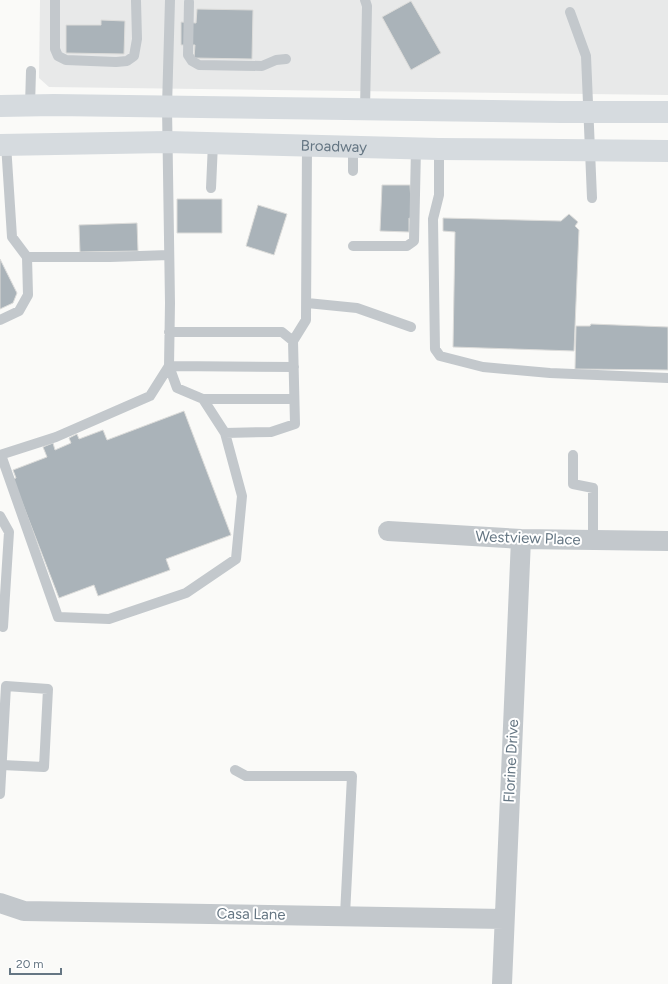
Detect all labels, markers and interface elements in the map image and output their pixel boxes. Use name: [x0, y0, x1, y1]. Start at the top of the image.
street label: Broadway: [300, 136, 367, 156]
street label: Westview Place: [475, 527, 581, 549]
street label: Florine Drive: [500, 719, 522, 803]
street label: Casa Lane: [216, 904, 286, 924]
scale bar: [10, 950, 61, 976]
text: 20 m: [16, 957, 44, 971]

